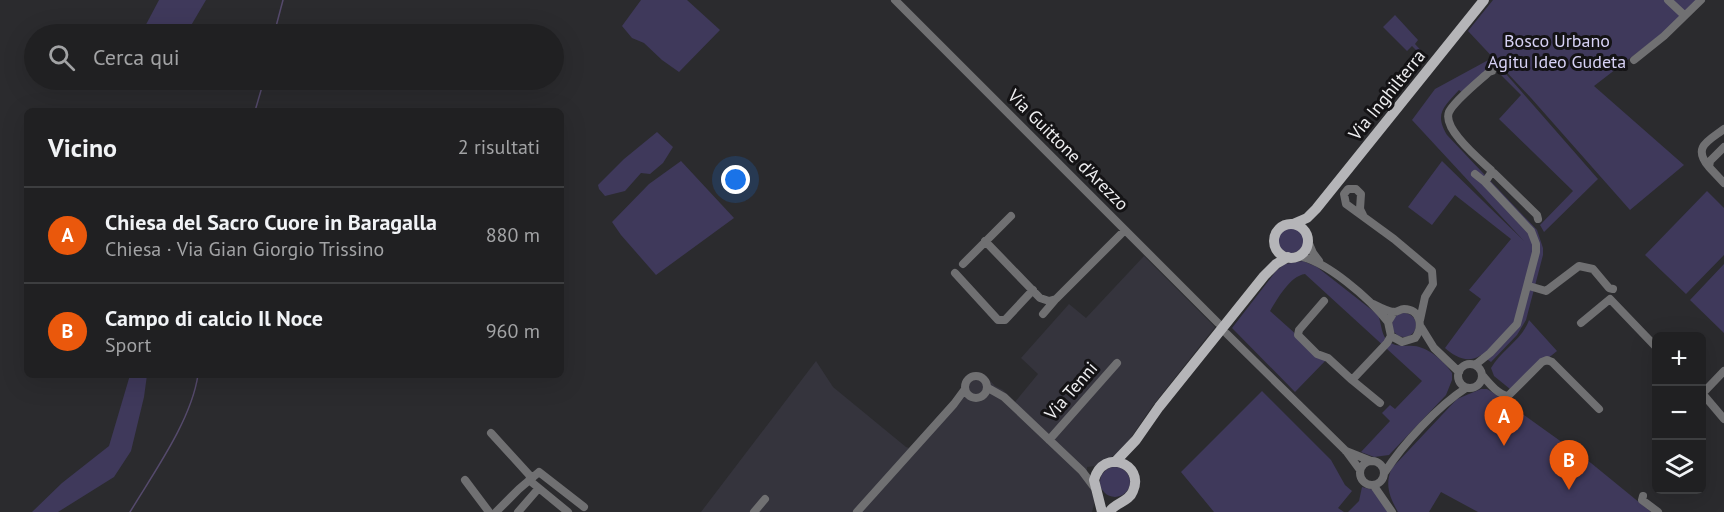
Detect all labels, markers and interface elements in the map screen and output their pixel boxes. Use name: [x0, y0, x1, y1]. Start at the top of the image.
search box: [24, 24, 564, 90]
park label: Bosco Urbano Agitu Ideo Gudeta: [1488, 29, 1626, 73]
icon: search: [45, 41, 78, 74]
text: Cerca qui: [93, 43, 180, 71]
street label: Via Inghilterra: [1343, 45, 1430, 145]
street label: Via Guittone d'Arezzo: [1002, 83, 1134, 215]
text: Vicino: [48, 131, 117, 164]
text: 2 risultati: [458, 134, 540, 160]
your location: [721, 165, 750, 194]
text: Chiesa del Sacro Cuore in Baragalla: [105, 208, 437, 236]
text: A: [61, 222, 74, 248]
text: 880 m: [486, 222, 540, 248]
text: Chiesa · Via Gian Giorgio Trissino: [105, 236, 384, 262]
text: Campo di calcio Il Noce: [105, 304, 323, 332]
text: B: [62, 318, 73, 344]
text: 960 m: [486, 318, 540, 344]
text: Sport: [105, 332, 151, 358]
map controls: [1652, 332, 1706, 494]
button: +: [1652, 332, 1706, 386]
street label: Via Tenni: [1038, 357, 1102, 425]
button: −: [1652, 386, 1706, 440]
pin: A: [1484, 396, 1524, 446]
pin: B: [1550, 440, 1588, 490]
button: layers: [1652, 440, 1706, 494]

